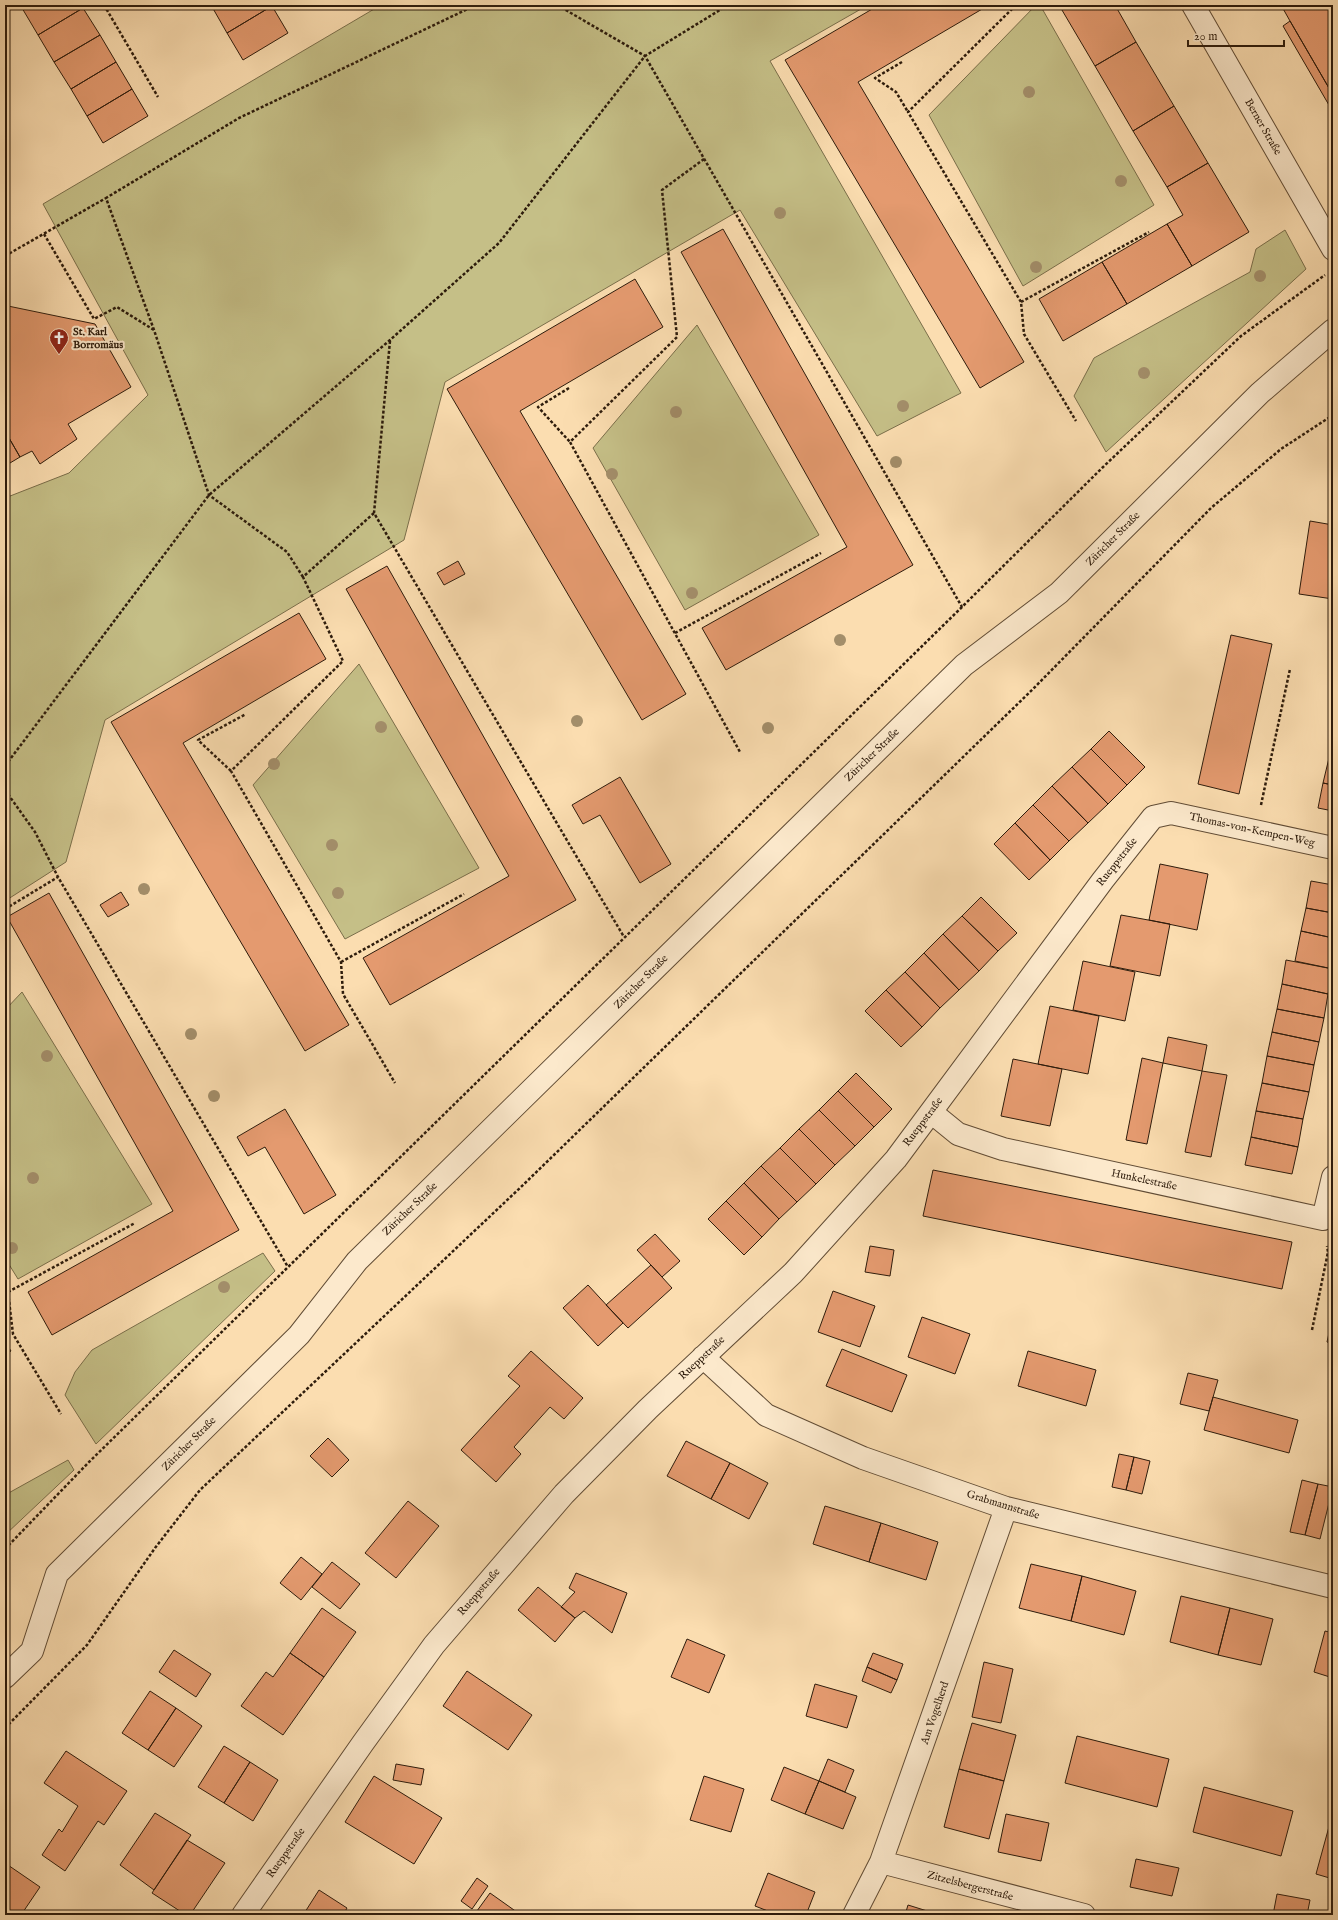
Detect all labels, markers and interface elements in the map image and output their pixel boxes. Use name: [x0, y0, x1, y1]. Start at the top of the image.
scale bar: [1188, 22, 1284, 48]
text: 20 m: [1194, 29, 1217, 44]
street label: Berner Straße: [1241, 96, 1285, 158]
place label: St. Karl Borromäus: [73, 325, 123, 352]
church icon: St. Karl Borromäus: [48, 327, 70, 355]
street label: Züricher Straße: [1083, 509, 1143, 569]
street label: Züricher Straße: [841, 725, 903, 785]
street label: Thomas-von-Kempen-Weg: [1188, 810, 1317, 850]
street label: Rueppstraße: [1094, 835, 1140, 889]
street label: Züricher Straße: [611, 952, 671, 1012]
street label: Rueppstraße: [900, 1095, 946, 1149]
street label: Hunkelestraße: [1110, 1166, 1178, 1194]
street label: Züricher Straße: [379, 1179, 441, 1239]
street label: Rueppstraße: [676, 1333, 728, 1383]
street label: Züricher Straße: [159, 1414, 219, 1474]
street label: Grabmannstraße: [965, 1487, 1041, 1523]
street label: Rueppstraße: [455, 1565, 503, 1619]
street label: Am Vogelherd: [917, 1680, 952, 1747]
street label: Rueppstraße: [264, 1825, 308, 1881]
street label: Zitzelsbergerstraße: [925, 1868, 1015, 1904]

